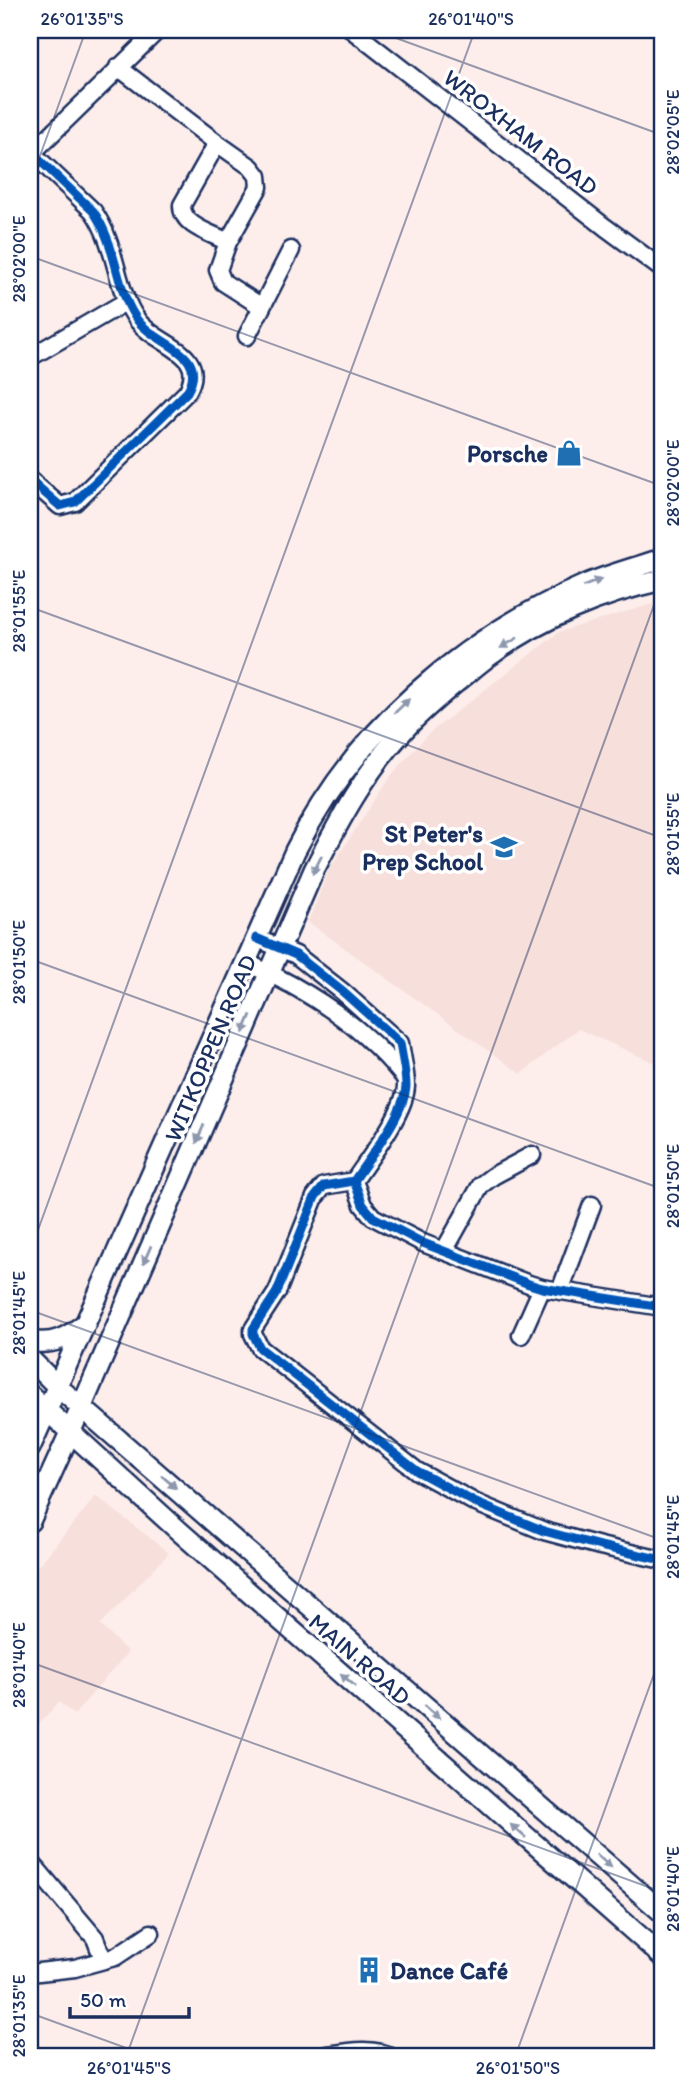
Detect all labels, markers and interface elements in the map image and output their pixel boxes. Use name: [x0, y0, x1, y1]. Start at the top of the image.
text: 26°01'35"S: [40, 8, 124, 30]
text: 26°01'40"S: [428, 8, 514, 30]
street label: WROXHAM ROAD: [438, 63, 604, 201]
text: 28°02'05"E: [662, 89, 684, 175]
text: 28°02'00"E: [8, 215, 30, 303]
shop icon: Porsche: [554, 438, 584, 468]
place label: Porsche: [467, 439, 548, 468]
text: 28°02'00"E: [662, 439, 684, 527]
text: 28°01'55"E: [8, 570, 30, 652]
one-way arrow: [582, 577, 603, 588]
one-way arrow: [500, 636, 519, 649]
one-way arrow: [394, 697, 411, 714]
text: 28°01'55"E: [662, 793, 684, 875]
place label: St Peter's Prep School: [362, 819, 483, 877]
school or university icon: St Peter's Prep School: [489, 832, 519, 862]
one-way arrow: [311, 855, 322, 875]
text: 28°01'50"E: [8, 920, 30, 1004]
street label: WITKOPPEN ROAD: [158, 950, 262, 1146]
one-way arrow: [241, 1014, 253, 1034]
one-way arrow: [194, 1124, 205, 1145]
text: 28°01'50"E: [662, 1144, 684, 1228]
one-way arrow: [141, 1245, 153, 1265]
text: 28°01'45"E: [8, 1271, 30, 1355]
one-way arrow: [160, 1474, 177, 1489]
text: 28°01'45"E: [662, 1495, 684, 1579]
street label: MAIN ROAD: [303, 1607, 417, 1711]
text: 28°01'40"E: [8, 1622, 30, 1708]
one-way arrow: [339, 1673, 356, 1689]
one-way arrow: [424, 1704, 441, 1719]
one-way arrow: [510, 1824, 527, 1839]
text: 28°01'40"E: [662, 1846, 684, 1932]
one-way arrow: [595, 1853, 613, 1869]
building icon: Dance Café: [354, 1955, 384, 1985]
place label: Dance Café: [390, 1956, 508, 1985]
text: 28°01'35"E: [8, 1974, 30, 2058]
scale bar: [70, 1975, 189, 2019]
text: 50 m: [80, 1987, 127, 2012]
text: 26°01'45"S: [87, 2057, 171, 2079]
text: 26°01'50"S: [476, 2057, 560, 2079]

